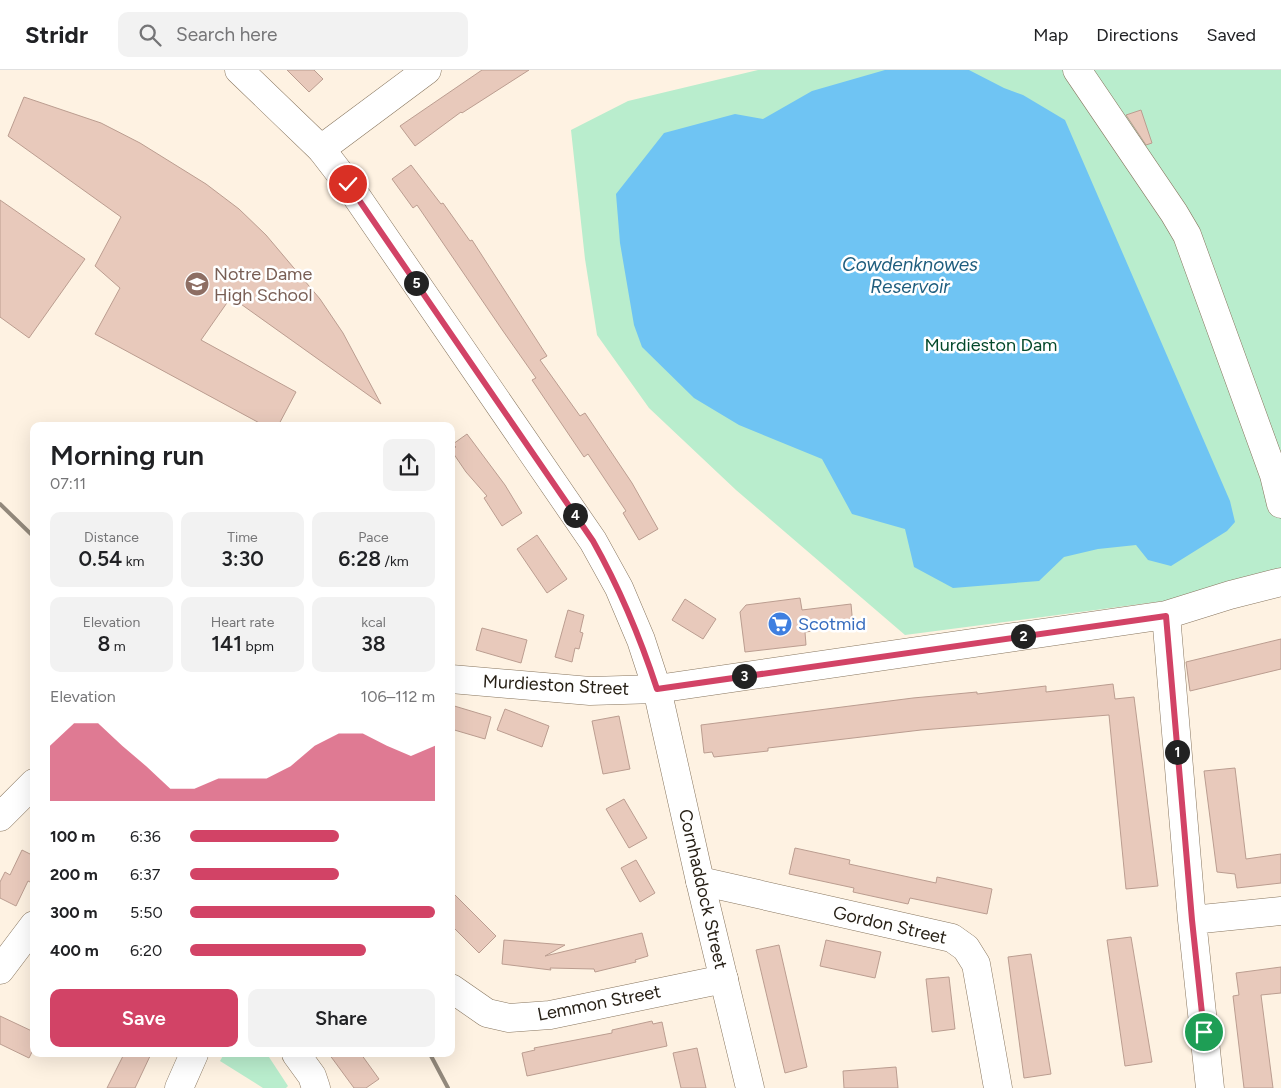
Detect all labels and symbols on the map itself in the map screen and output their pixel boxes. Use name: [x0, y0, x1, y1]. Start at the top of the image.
pin: [327, 163, 369, 205]
water label: Cowdenknowes Reservoir: [842, 253, 978, 298]
place label: Notre Dame High School: [214, 263, 312, 306]
pin: 5: [404, 270, 428, 296]
school or university icon: Notre Dame High School: [184, 271, 210, 297]
park label: Murdieston Dam: [925, 334, 1057, 356]
pin: 4: [562, 502, 588, 528]
supermarket icon: Scotmid: [767, 611, 793, 637]
place label: Scotmid: [798, 613, 866, 635]
pin: 2: [1010, 624, 1036, 648]
pin: 3: [732, 664, 756, 688]
street label: Murdieston Street: [482, 670, 630, 700]
pin: 1: [1164, 740, 1190, 764]
street label: Cornhaddock Street: [674, 807, 732, 971]
street label: Gordon Street: [831, 901, 949, 949]
street label: Lemmon Street: [535, 980, 663, 1026]
pin: [1183, 1011, 1225, 1053]

